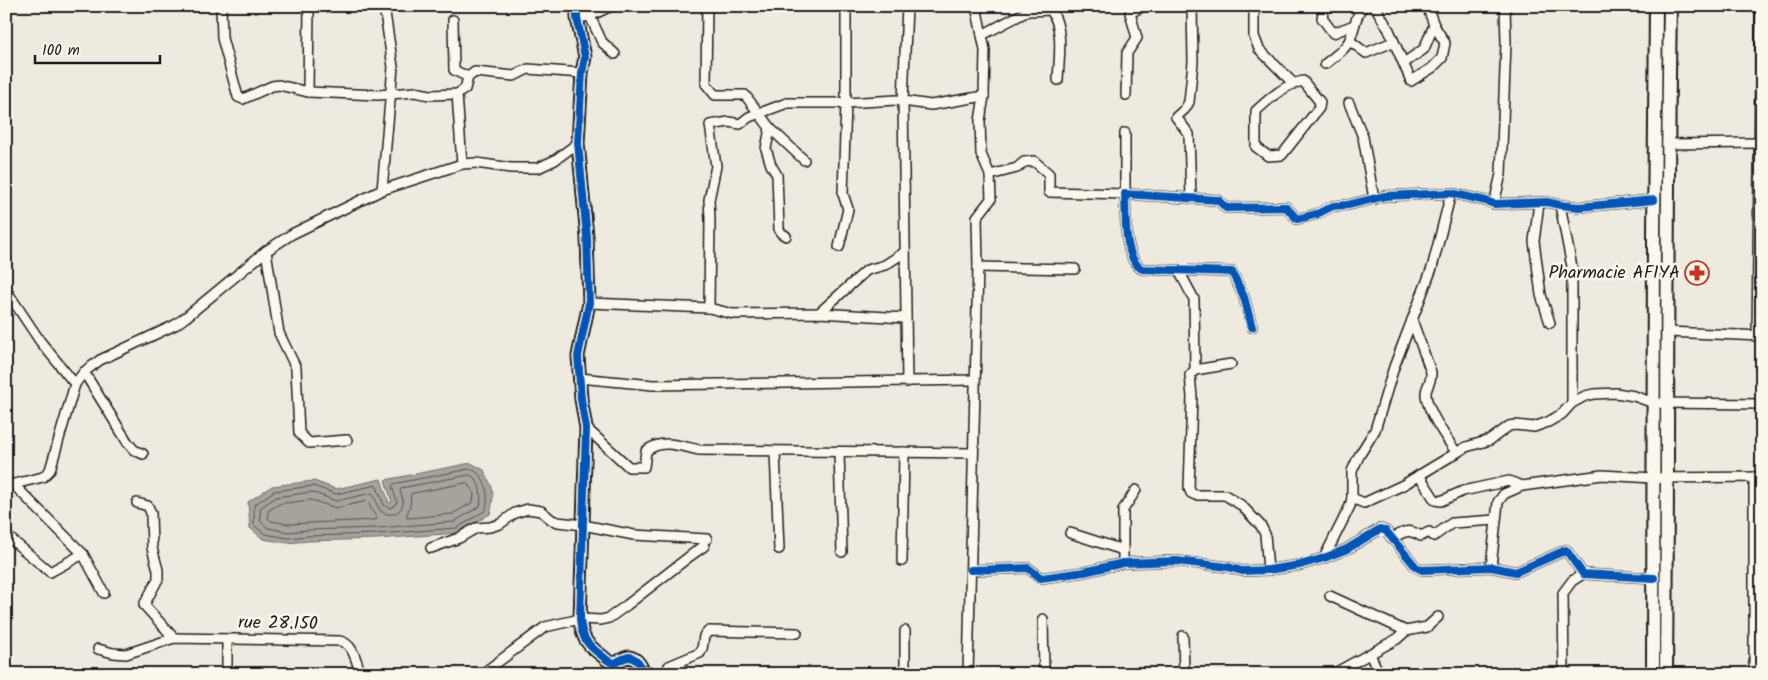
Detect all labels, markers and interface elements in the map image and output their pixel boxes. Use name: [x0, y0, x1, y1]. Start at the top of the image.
scale bar: [35, 32, 160, 64]
text: 100 m: [42, 39, 80, 63]
place label: Pharmacie AFIYA: [1549, 259, 1680, 288]
pharmacy icon: Pharmacie AFIYA: [1684, 260, 1710, 286]
street label: rue 28.150: [238, 609, 318, 639]

